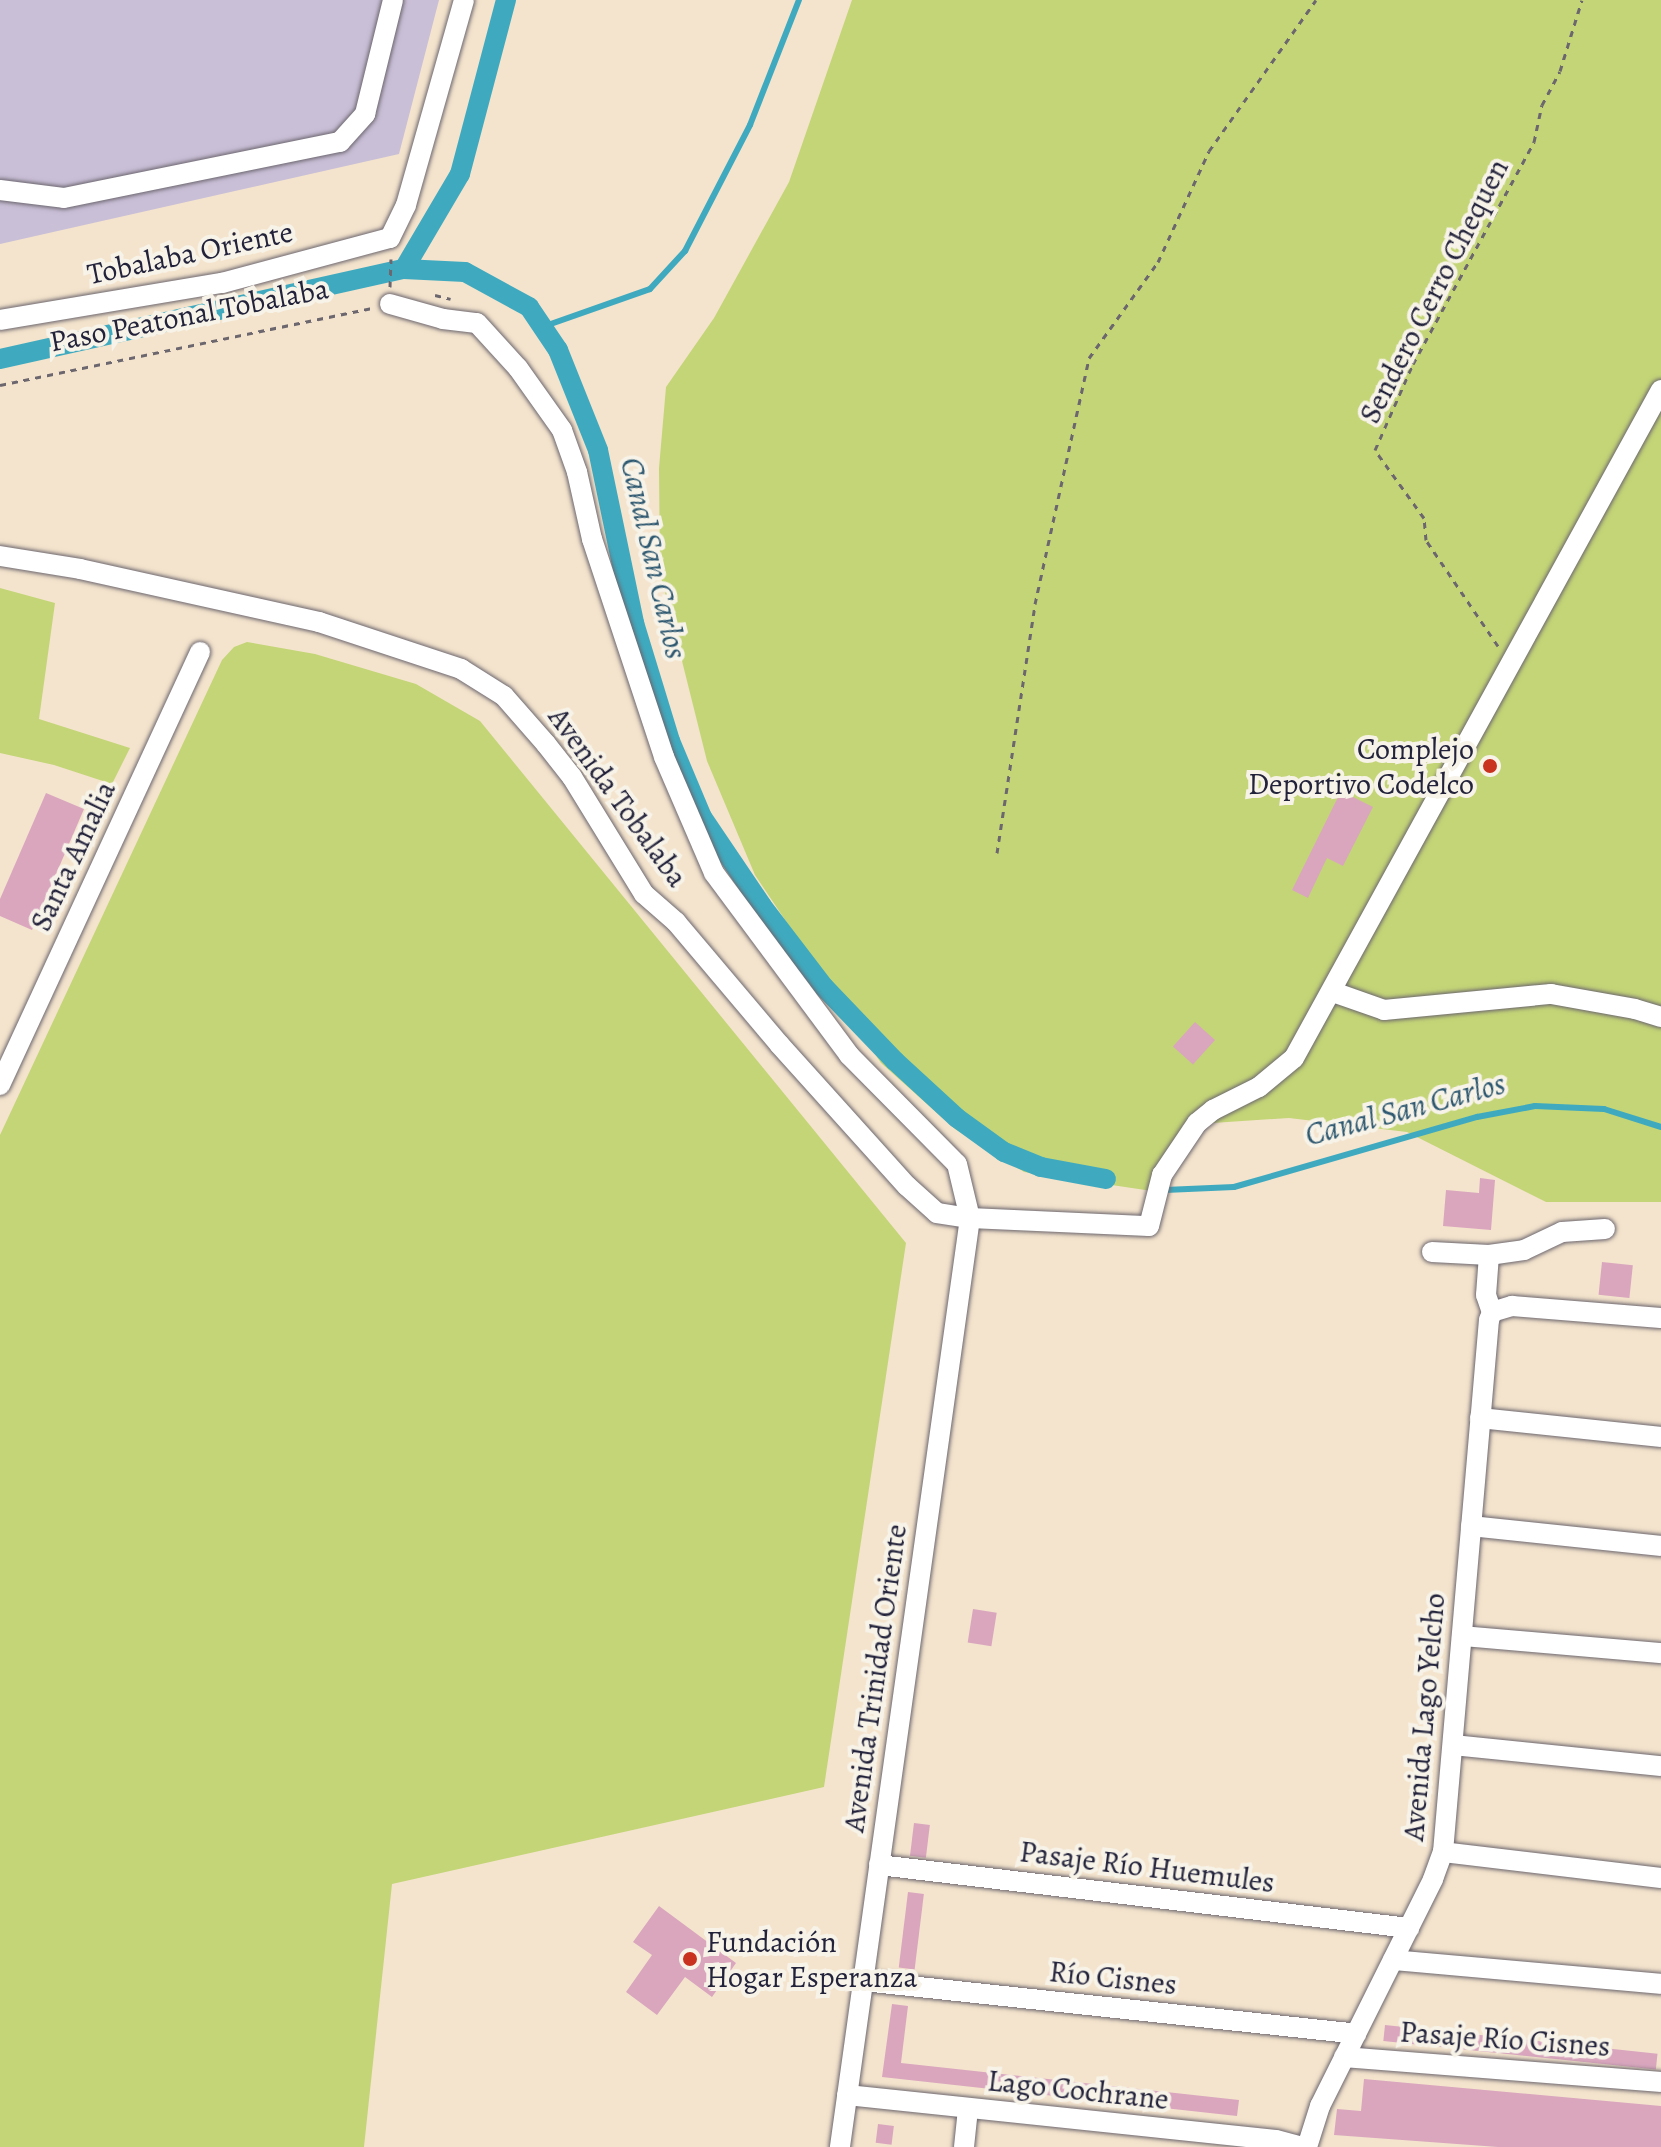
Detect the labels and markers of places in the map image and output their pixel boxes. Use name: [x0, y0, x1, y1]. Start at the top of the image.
place label: Complejo Deportivo Codelco: [1248, 731, 1474, 802]
marker: Complejo Deportivo Codelco: [1481, 757, 1499, 775]
place label: Fundación Hogar Esperanza: [706, 1924, 917, 1994]
marker: Fundación Hogar Esperanza: [681, 1950, 699, 1968]

